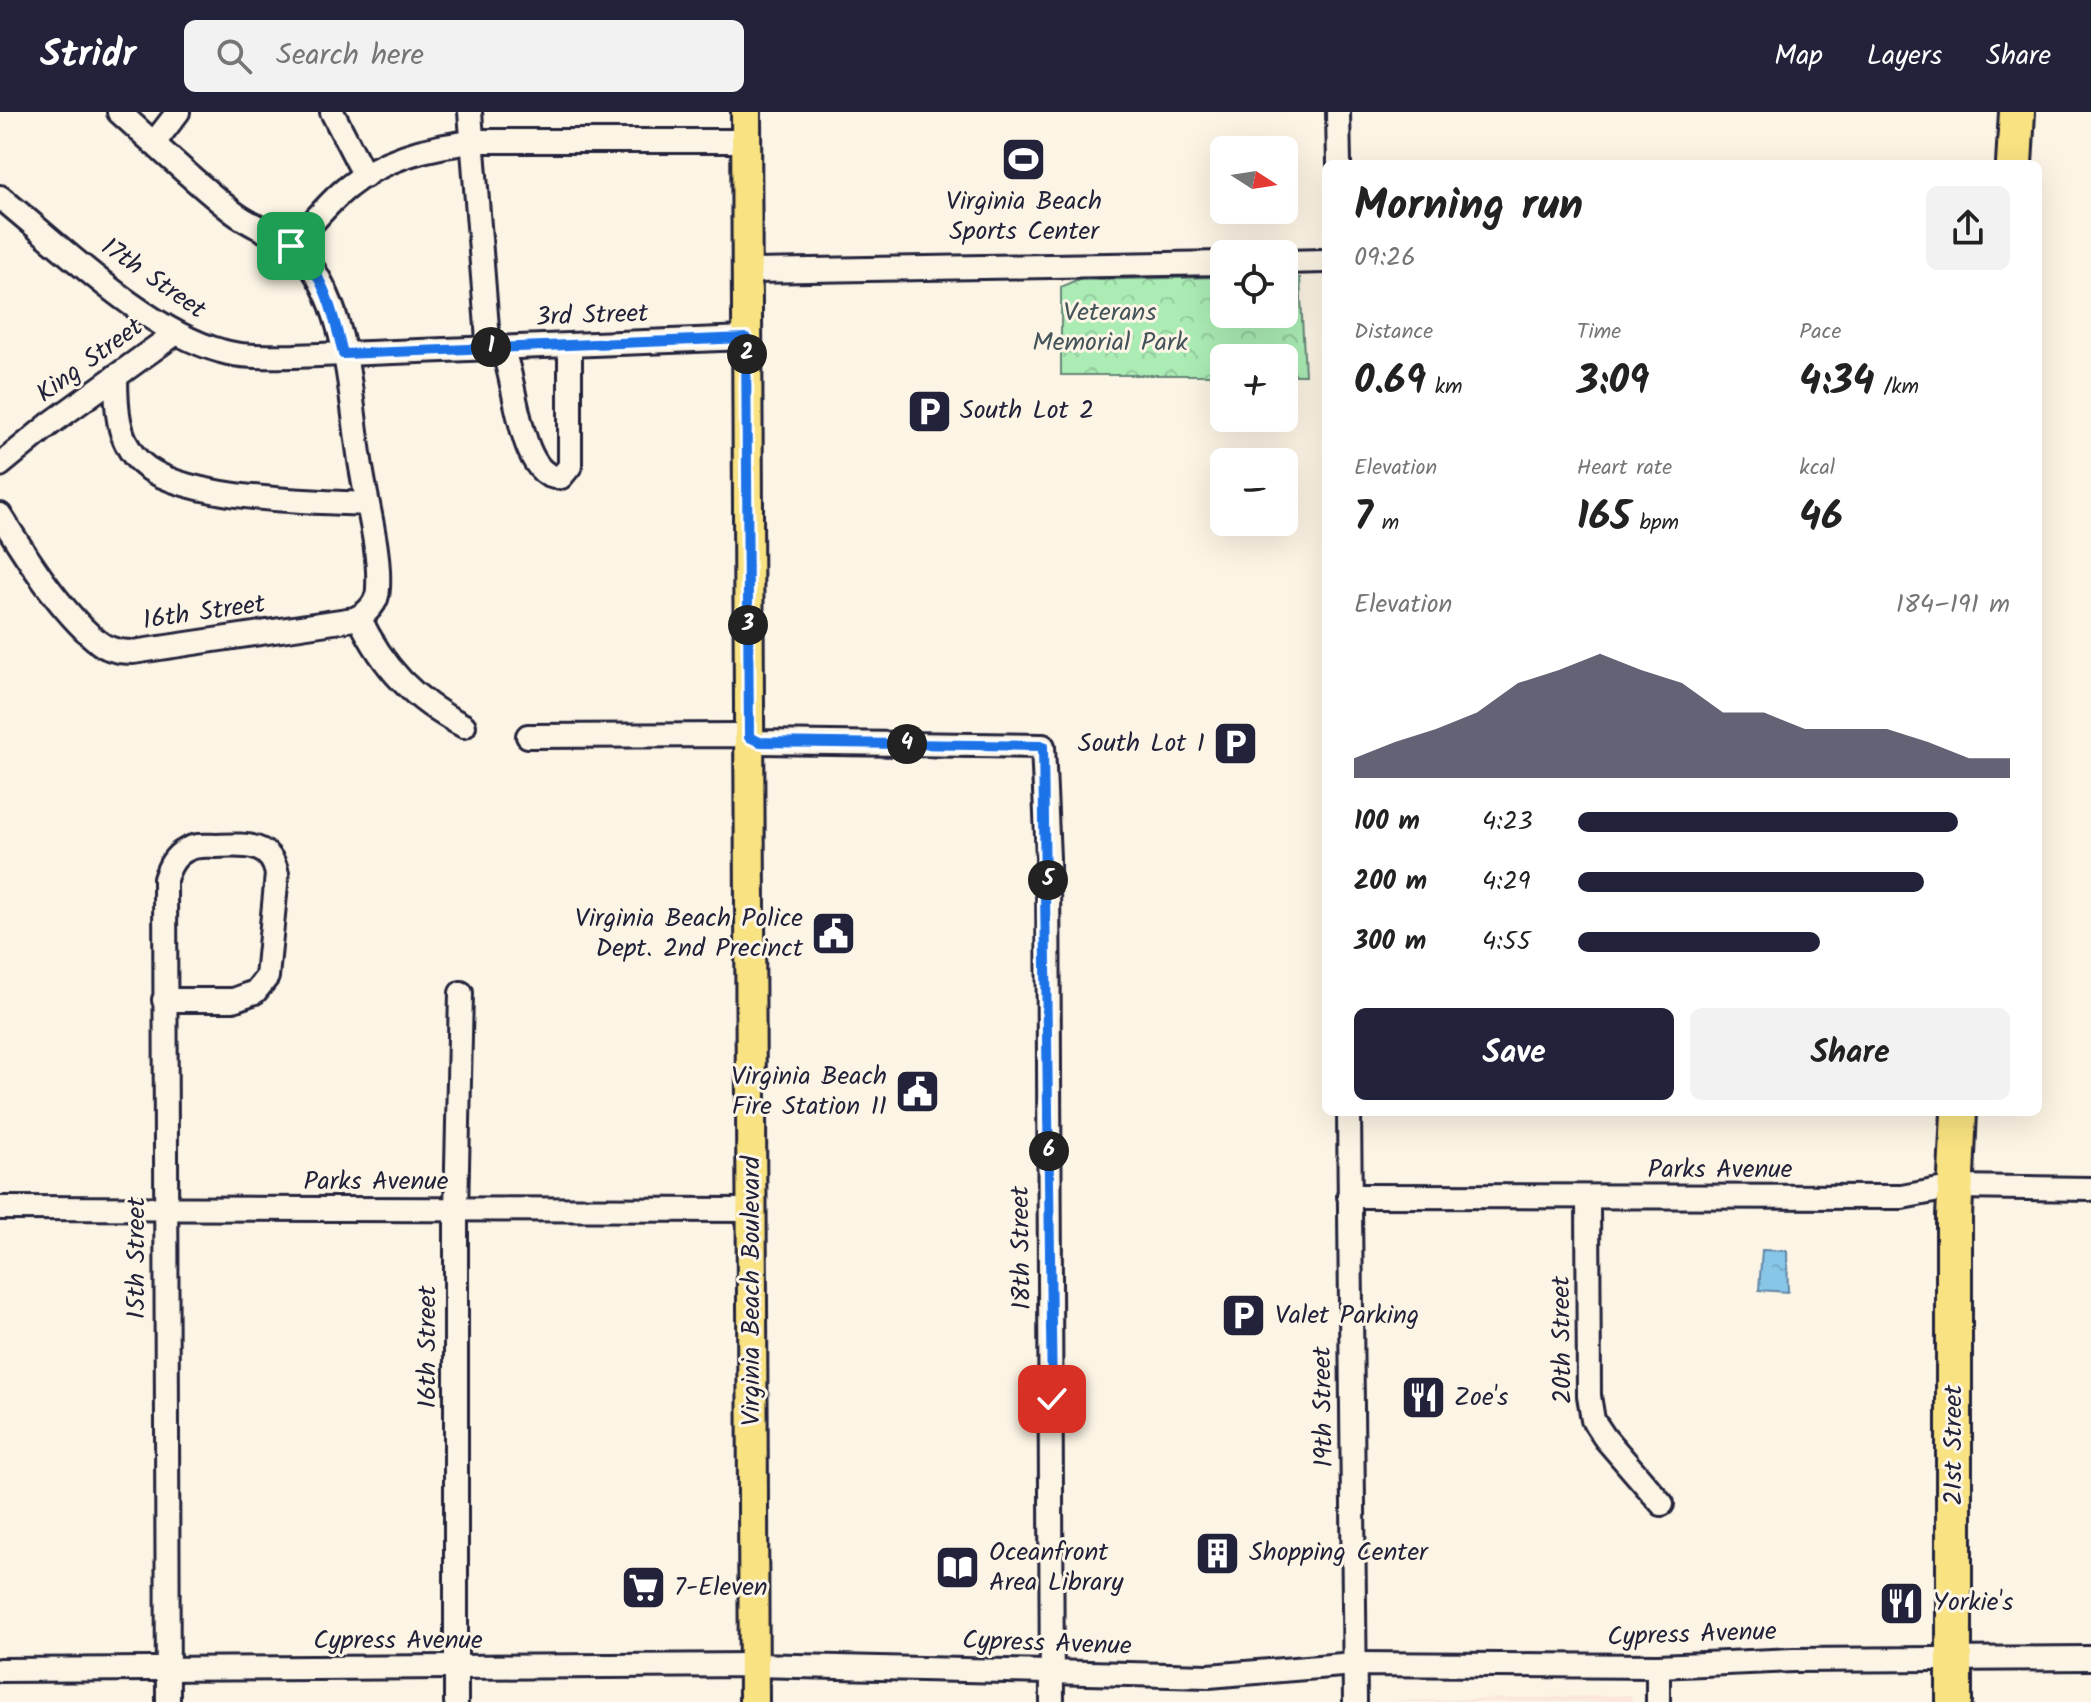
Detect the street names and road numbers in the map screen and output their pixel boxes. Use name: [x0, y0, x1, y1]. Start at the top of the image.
street label: 17th Street: [92, 227, 215, 331]
street label: 3rd Street: [535, 293, 650, 339]
street label: King Street: [27, 307, 153, 414]
street label: 16th Street: [140, 584, 269, 642]
street label: Parks Avenue: [1647, 1149, 1793, 1191]
street label: Virginia Beach Boulevard: [731, 1155, 773, 1426]
street label: Parks Avenue: [303, 1161, 449, 1203]
street label: 18th Street: [1000, 1185, 1044, 1310]
street label: 15th Street: [116, 1196, 158, 1319]
street label: 20th Street: [1541, 1274, 1585, 1405]
street label: 16th Street: [407, 1285, 449, 1408]
street label: 19th Street: [1302, 1345, 1346, 1468]
street label: 21st Street: [1933, 1384, 1975, 1505]
street label: Cypress Avenue: [1607, 1611, 1778, 1659]
street label: Cypress Avenue: [313, 1620, 483, 1662]
street label: Cypress Avenue: [962, 1620, 1133, 1668]

